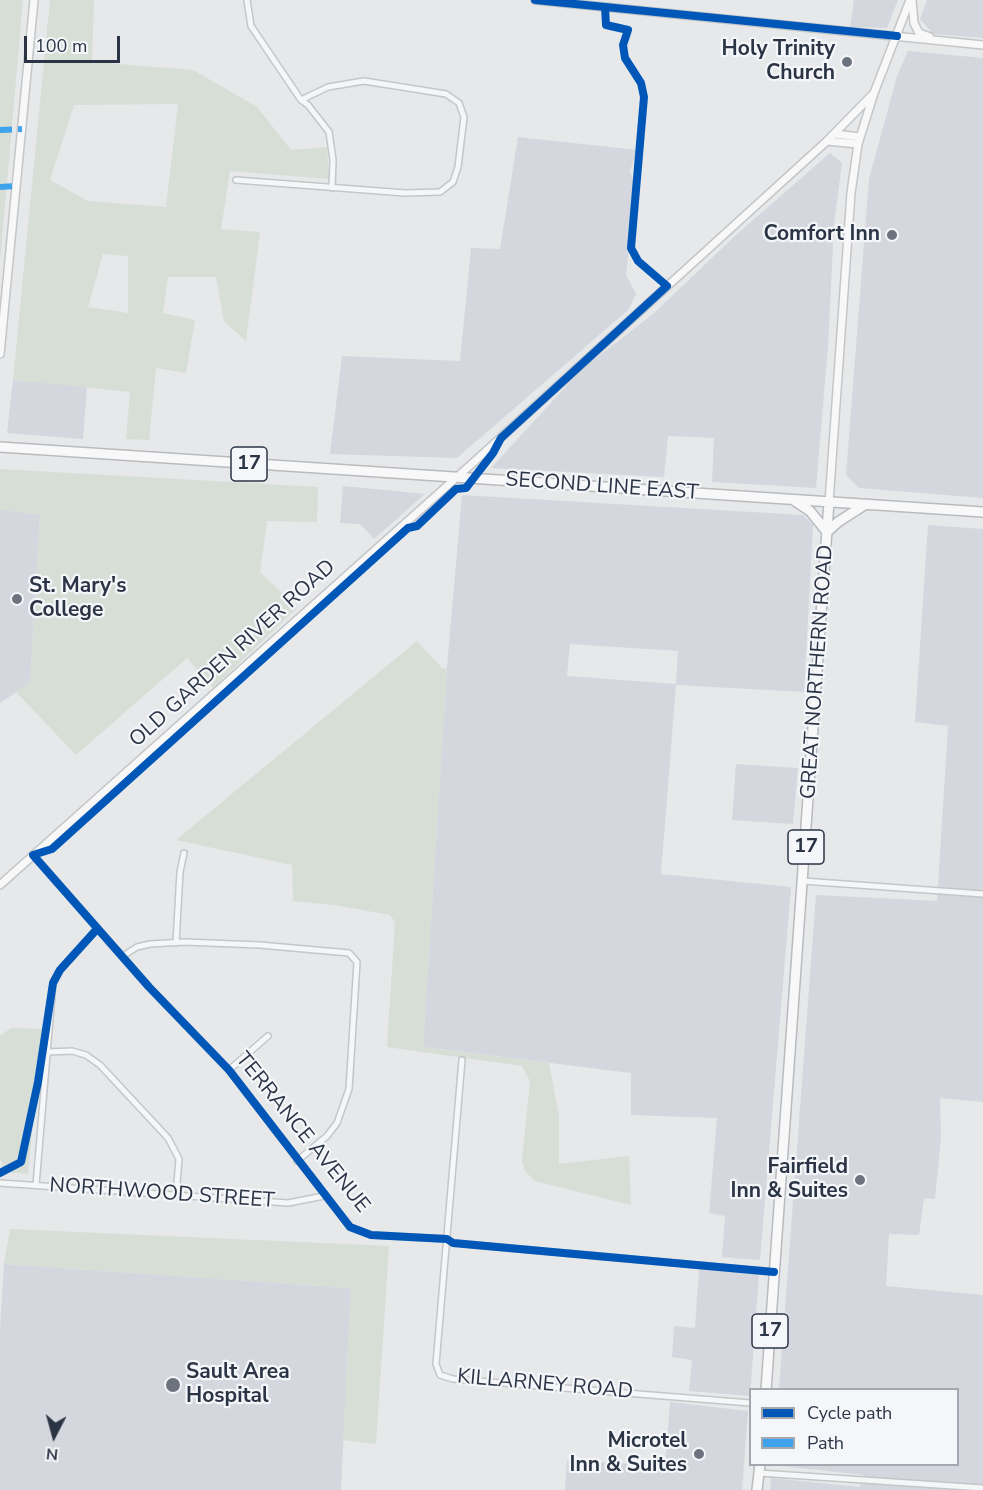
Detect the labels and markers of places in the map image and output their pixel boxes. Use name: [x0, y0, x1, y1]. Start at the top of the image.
place label: Holy Trinity Church: [722, 37, 835, 87]
marker: Holy Trinity Church: [840, 55, 854, 69]
place label: Comfort Inn: [763, 222, 880, 248]
marker: Comfort Inn: [885, 228, 899, 242]
place label: St. Mary's College: [29, 574, 126, 624]
marker: St. Mary's College: [10, 592, 24, 606]
place label: Fairfield Inn & Suites: [731, 1155, 848, 1205]
marker: Fairfield Inn & Suites: [853, 1173, 867, 1187]
place label: Sault Area Hospital: [186, 1360, 290, 1410]
marker: Sault Area Hospital: [164, 1376, 182, 1394]
place label: Microtel Inn & Suites: [570, 1429, 687, 1479]
marker: Microtel Inn & Suites: [692, 1447, 706, 1461]

